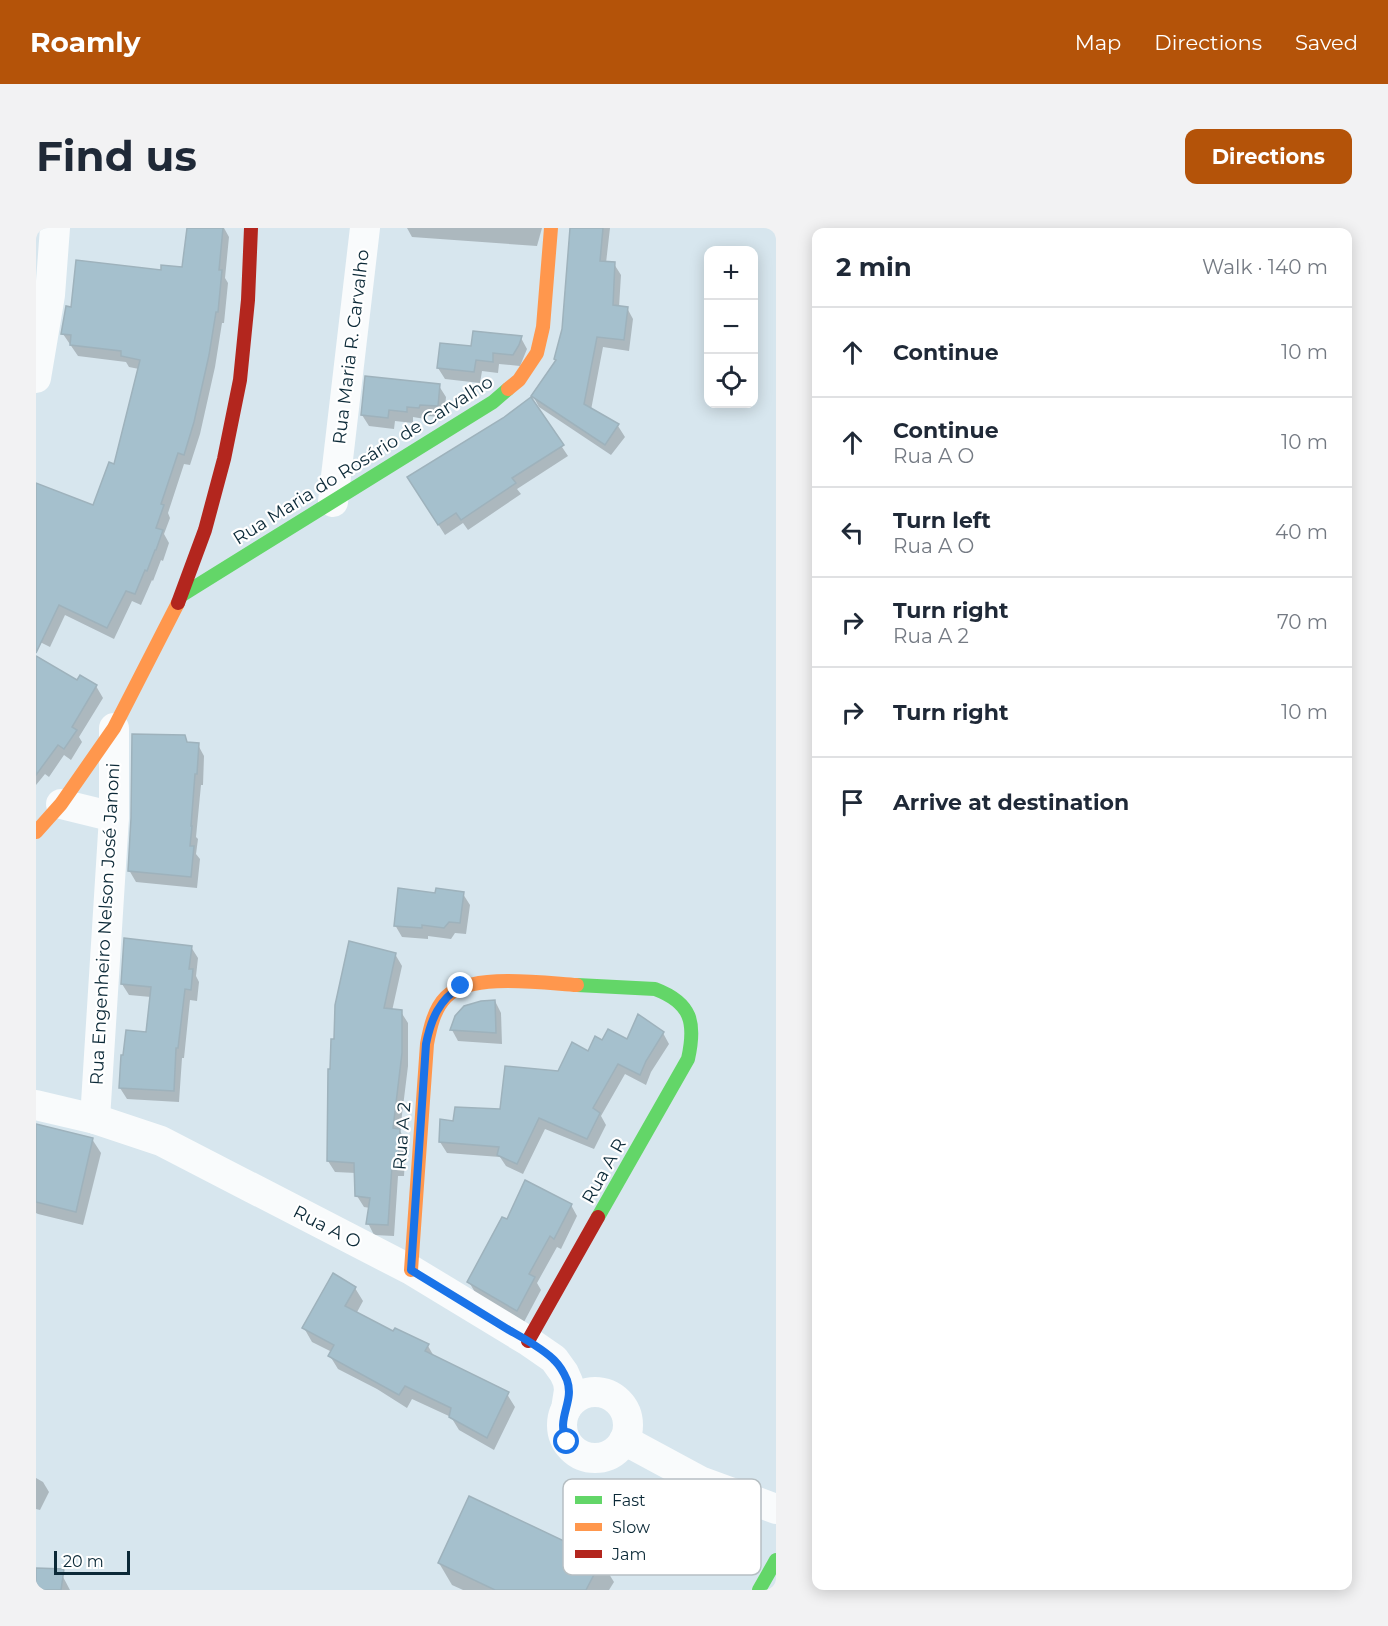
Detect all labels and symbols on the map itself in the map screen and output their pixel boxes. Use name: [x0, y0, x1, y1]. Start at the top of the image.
street label: Rua Maria R. Carvalho: [328, 248, 374, 446]
street label: Rua Maria do Rosário de Carvalho: [229, 371, 497, 549]
street label: Rua Engenheiro Nelson José Janoni: [86, 762, 124, 1086]
route end: [447, 972, 473, 998]
street label: Rua A 2: [389, 1101, 415, 1171]
street label: Rua A R: [577, 1135, 631, 1207]
street label: Rua A O: [289, 1201, 365, 1253]
route start: [553, 1428, 579, 1454]
legend: [563, 1479, 761, 1575]
text: Fast: [612, 1491, 646, 1510]
text: Slow: [612, 1518, 650, 1537]
text: Jam: [611, 1545, 646, 1564]
scale bar: [54, 1548, 130, 1576]

